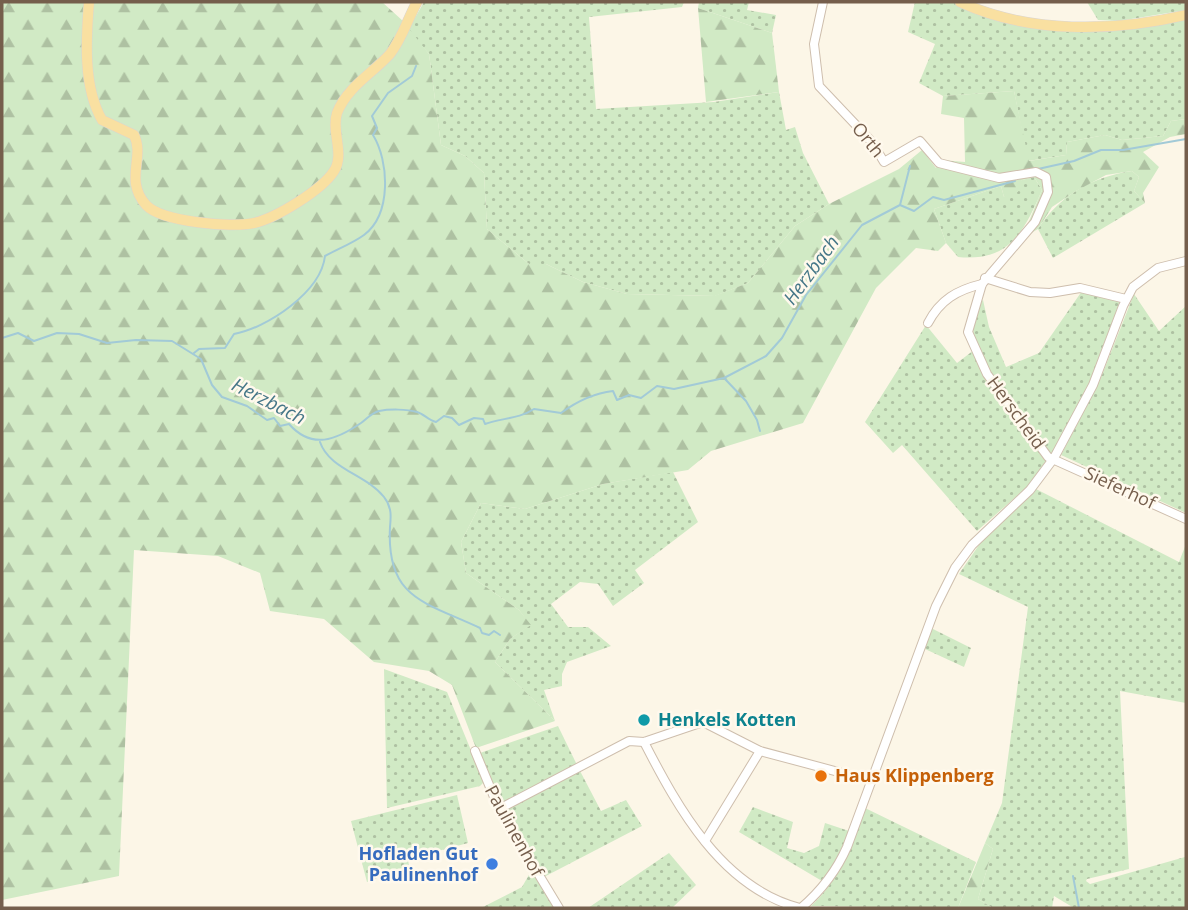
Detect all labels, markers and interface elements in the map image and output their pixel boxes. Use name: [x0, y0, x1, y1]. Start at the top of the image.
street label: Orth: [847, 117, 890, 162]
water label: Herzbach: [777, 230, 845, 310]
water label: Herzbach: [228, 371, 310, 431]
street label: Herscheid: [982, 371, 1051, 454]
street label: Sieferhof: [1081, 460, 1161, 514]
place label: Henkels Kotten: [658, 707, 796, 731]
marker: Henkels Kotten: [636, 712, 652, 728]
place label: Haus Klippenberg: [835, 763, 994, 787]
marker: Haus Klippenberg: [813, 768, 829, 784]
street label: Paulinenhof: [480, 780, 550, 881]
place label: Hofladen Gut Paulinenhof: [359, 841, 479, 886]
marker: Hofladen Gut Paulinenhof: [484, 856, 500, 872]

